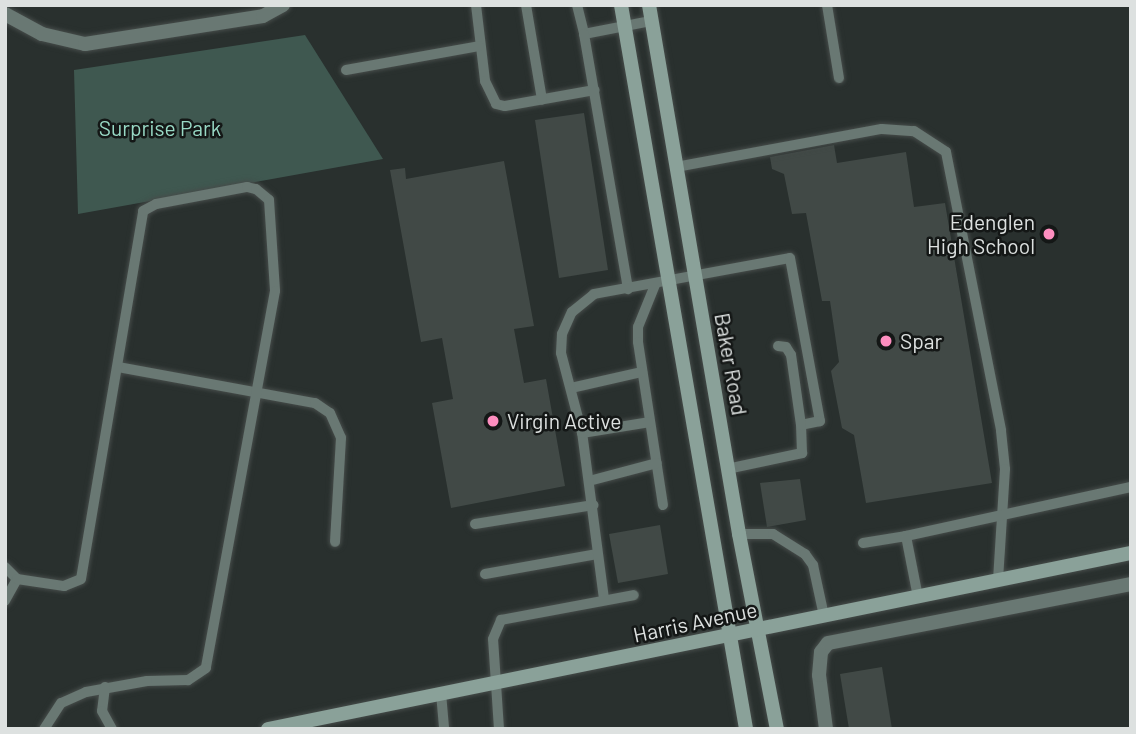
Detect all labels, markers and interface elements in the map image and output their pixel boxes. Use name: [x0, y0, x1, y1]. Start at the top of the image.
park label: Surprise Park: [99, 115, 221, 141]
place label: Edenglen High School: [927, 209, 1035, 259]
marker: Edenglen High School: [1041, 226, 1057, 242]
street label: Baker Road: [710, 311, 752, 417]
place label: Spar: [900, 328, 942, 354]
marker: Spar: [878, 333, 894, 349]
place label: Virgin Active: [507, 408, 621, 434]
marker: Virgin Active: [485, 413, 501, 429]
street label: Harris Avenue: [631, 597, 759, 647]

